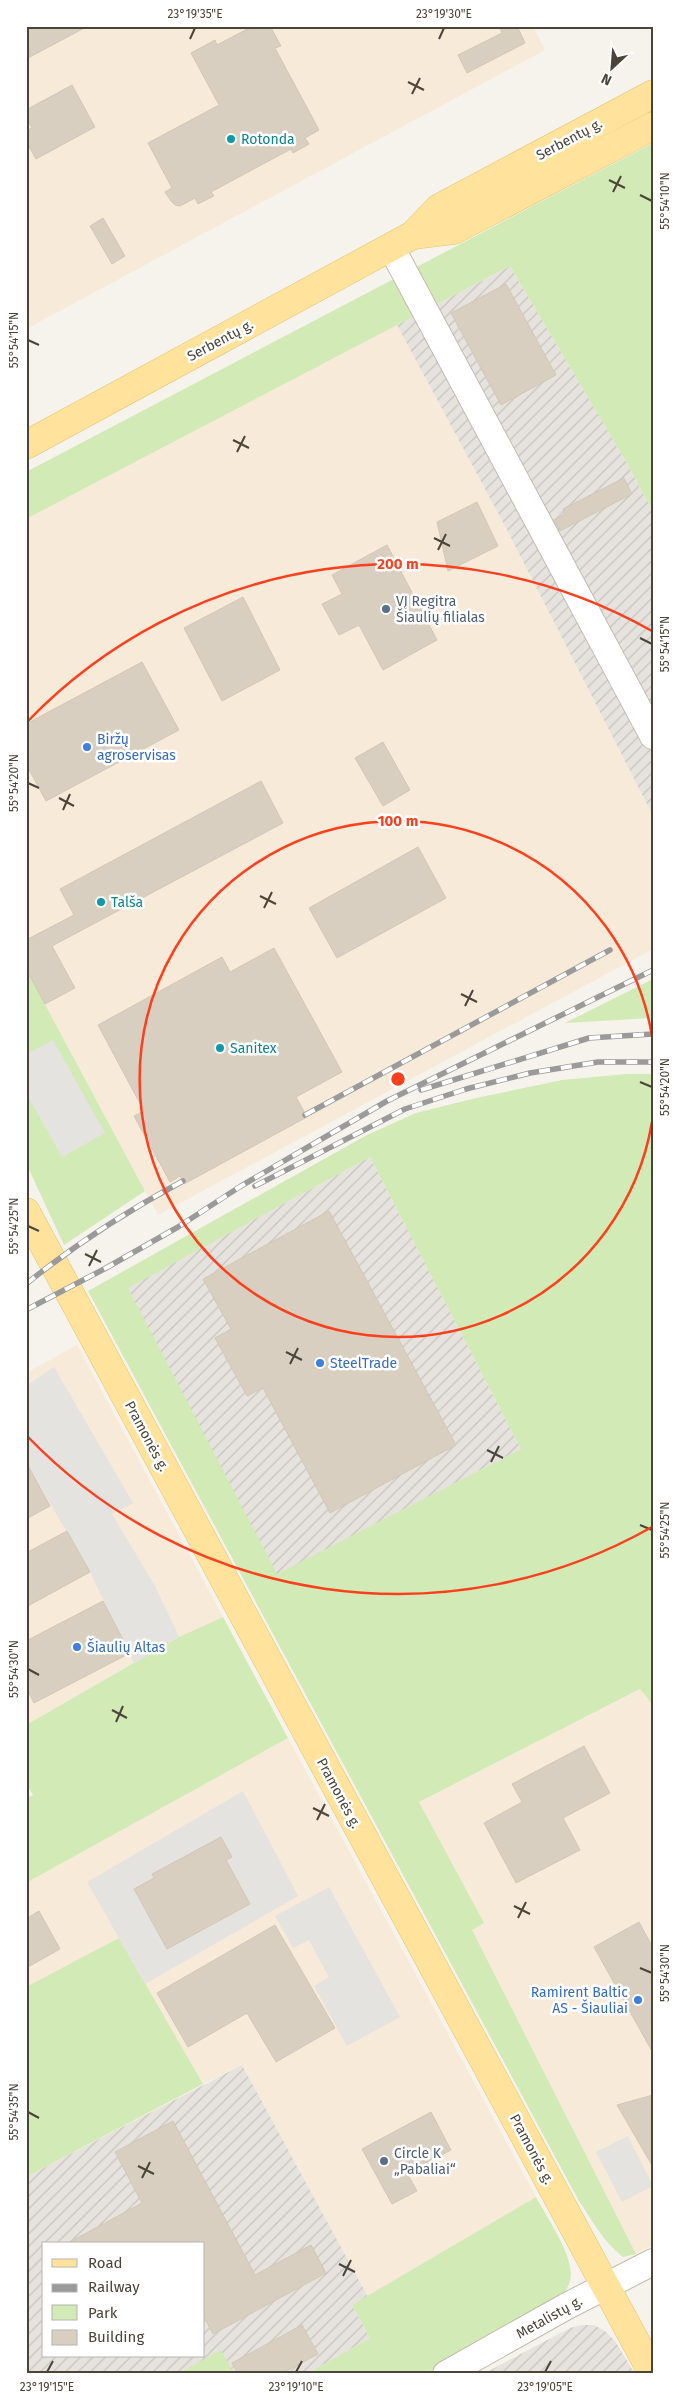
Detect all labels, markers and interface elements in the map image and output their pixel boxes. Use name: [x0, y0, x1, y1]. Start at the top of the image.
text: 23°19'35"E: [167, 7, 223, 21]
text: 23°19'30"E: [416, 7, 472, 21]
north arrow: [586, 42, 636, 92]
text: N: [599, 70, 614, 89]
street label: Serbentų g.: [533, 115, 605, 164]
place label: Rotonda: [241, 131, 295, 148]
marker: Rotonda: [225, 133, 237, 145]
text: 55°54'10"N: [658, 172, 672, 230]
text: 55°54'15"N: [7, 312, 21, 368]
street label: Serbentų g.: [184, 316, 256, 365]
text: 200 m: [377, 555, 419, 573]
place label: VĮ Regitra Šiaulių filialas: [396, 593, 485, 626]
marker: VĮ Regitra Šiaulių filialas: [380, 603, 392, 615]
text: 55°54'15"N: [658, 616, 672, 672]
place label: Biržų agroservisas: [97, 731, 176, 764]
marker: Biržų agroservisas: [81, 741, 93, 753]
text: 55°54'20"N: [7, 754, 21, 812]
text: 100 m: [378, 812, 418, 830]
place label: Talša: [111, 894, 143, 911]
marker: Talša: [95, 896, 107, 908]
place label: Sanitex: [230, 1040, 277, 1057]
marker: Sanitex: [214, 1042, 226, 1054]
text: 55°54'20"N: [658, 1058, 672, 1116]
centre of rings: [389, 1070, 407, 1088]
text: 55°54'25"N: [7, 1197, 21, 1255]
place label: SteelTrade: [330, 1355, 397, 1372]
marker: SteelTrade: [314, 1357, 326, 1369]
street label: Pramonės g.: [121, 1398, 172, 1474]
text: 55°54'25"N: [658, 1501, 672, 1559]
place label: Šiaulių Altas: [87, 1638, 166, 1656]
text: 55°54'30"N: [7, 1640, 21, 1698]
marker: Šiaulių Altas: [71, 1641, 83, 1653]
street label: Pramonės g.: [313, 1755, 364, 1831]
text: 55°54'30"N: [658, 1944, 672, 2002]
place label: Ramirent Baltic AS - Šiauliai: [531, 1984, 628, 2017]
marker: Ramirent Baltic AS - Šiauliai: [632, 1994, 644, 2006]
text: 55°54'35"N: [7, 2083, 21, 2141]
street label: Pramonės g.: [506, 2111, 557, 2187]
place label: Circle K „Pabaliai“: [394, 2145, 456, 2178]
marker: Circle K „Pabaliai“: [378, 2155, 390, 2167]
legend: [42, 2242, 205, 2358]
text: Road: [88, 2254, 123, 2272]
text: Railway: [88, 2278, 140, 2296]
street label: Metalistų g.: [513, 2292, 585, 2343]
text: Park: [88, 2304, 118, 2322]
text: Building: [88, 2328, 144, 2346]
text: 23°19'15"E: [20, 2380, 74, 2394]
text: 23°19'10"E: [268, 2380, 324, 2394]
text: 23°19'05"E: [517, 2380, 573, 2394]

